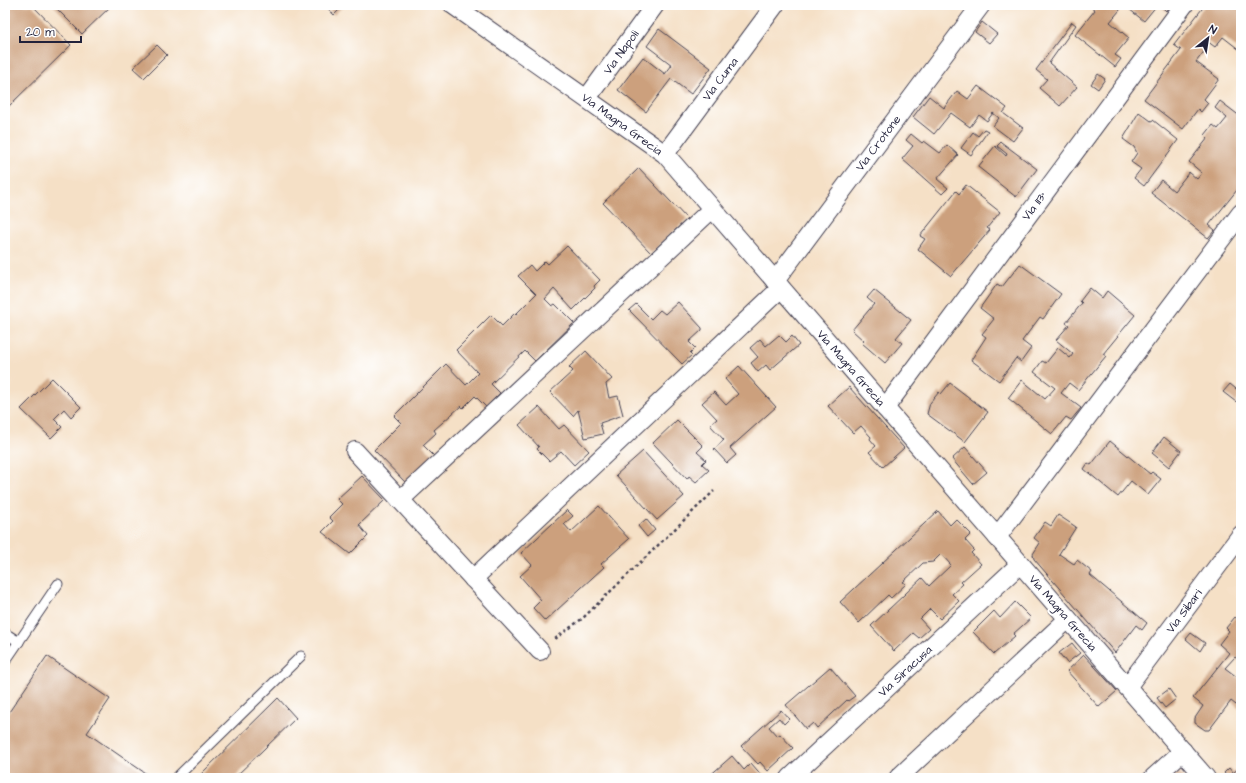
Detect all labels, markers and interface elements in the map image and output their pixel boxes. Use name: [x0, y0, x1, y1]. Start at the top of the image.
scale bar: [20, 18, 81, 44]
north arrow: [1188, 18, 1228, 58]
text: N: [1206, 22, 1220, 38]
text: 20 m: [26, 24, 55, 41]
street label: Via Napoli: [600, 27, 643, 78]
street label: Via Cuma: [698, 54, 742, 105]
street label: Via Magna Grecia: [577, 89, 666, 160]
street label: Via Crotone: [852, 111, 905, 175]
street label: Via 113°: [1018, 188, 1051, 224]
street label: Via Magna Grecia: [812, 326, 889, 411]
street label: Via Magna Grecia: [1024, 571, 1101, 656]
street label: Via Sibari: [1162, 586, 1207, 637]
street label: Via Siracusa: [875, 642, 936, 701]

